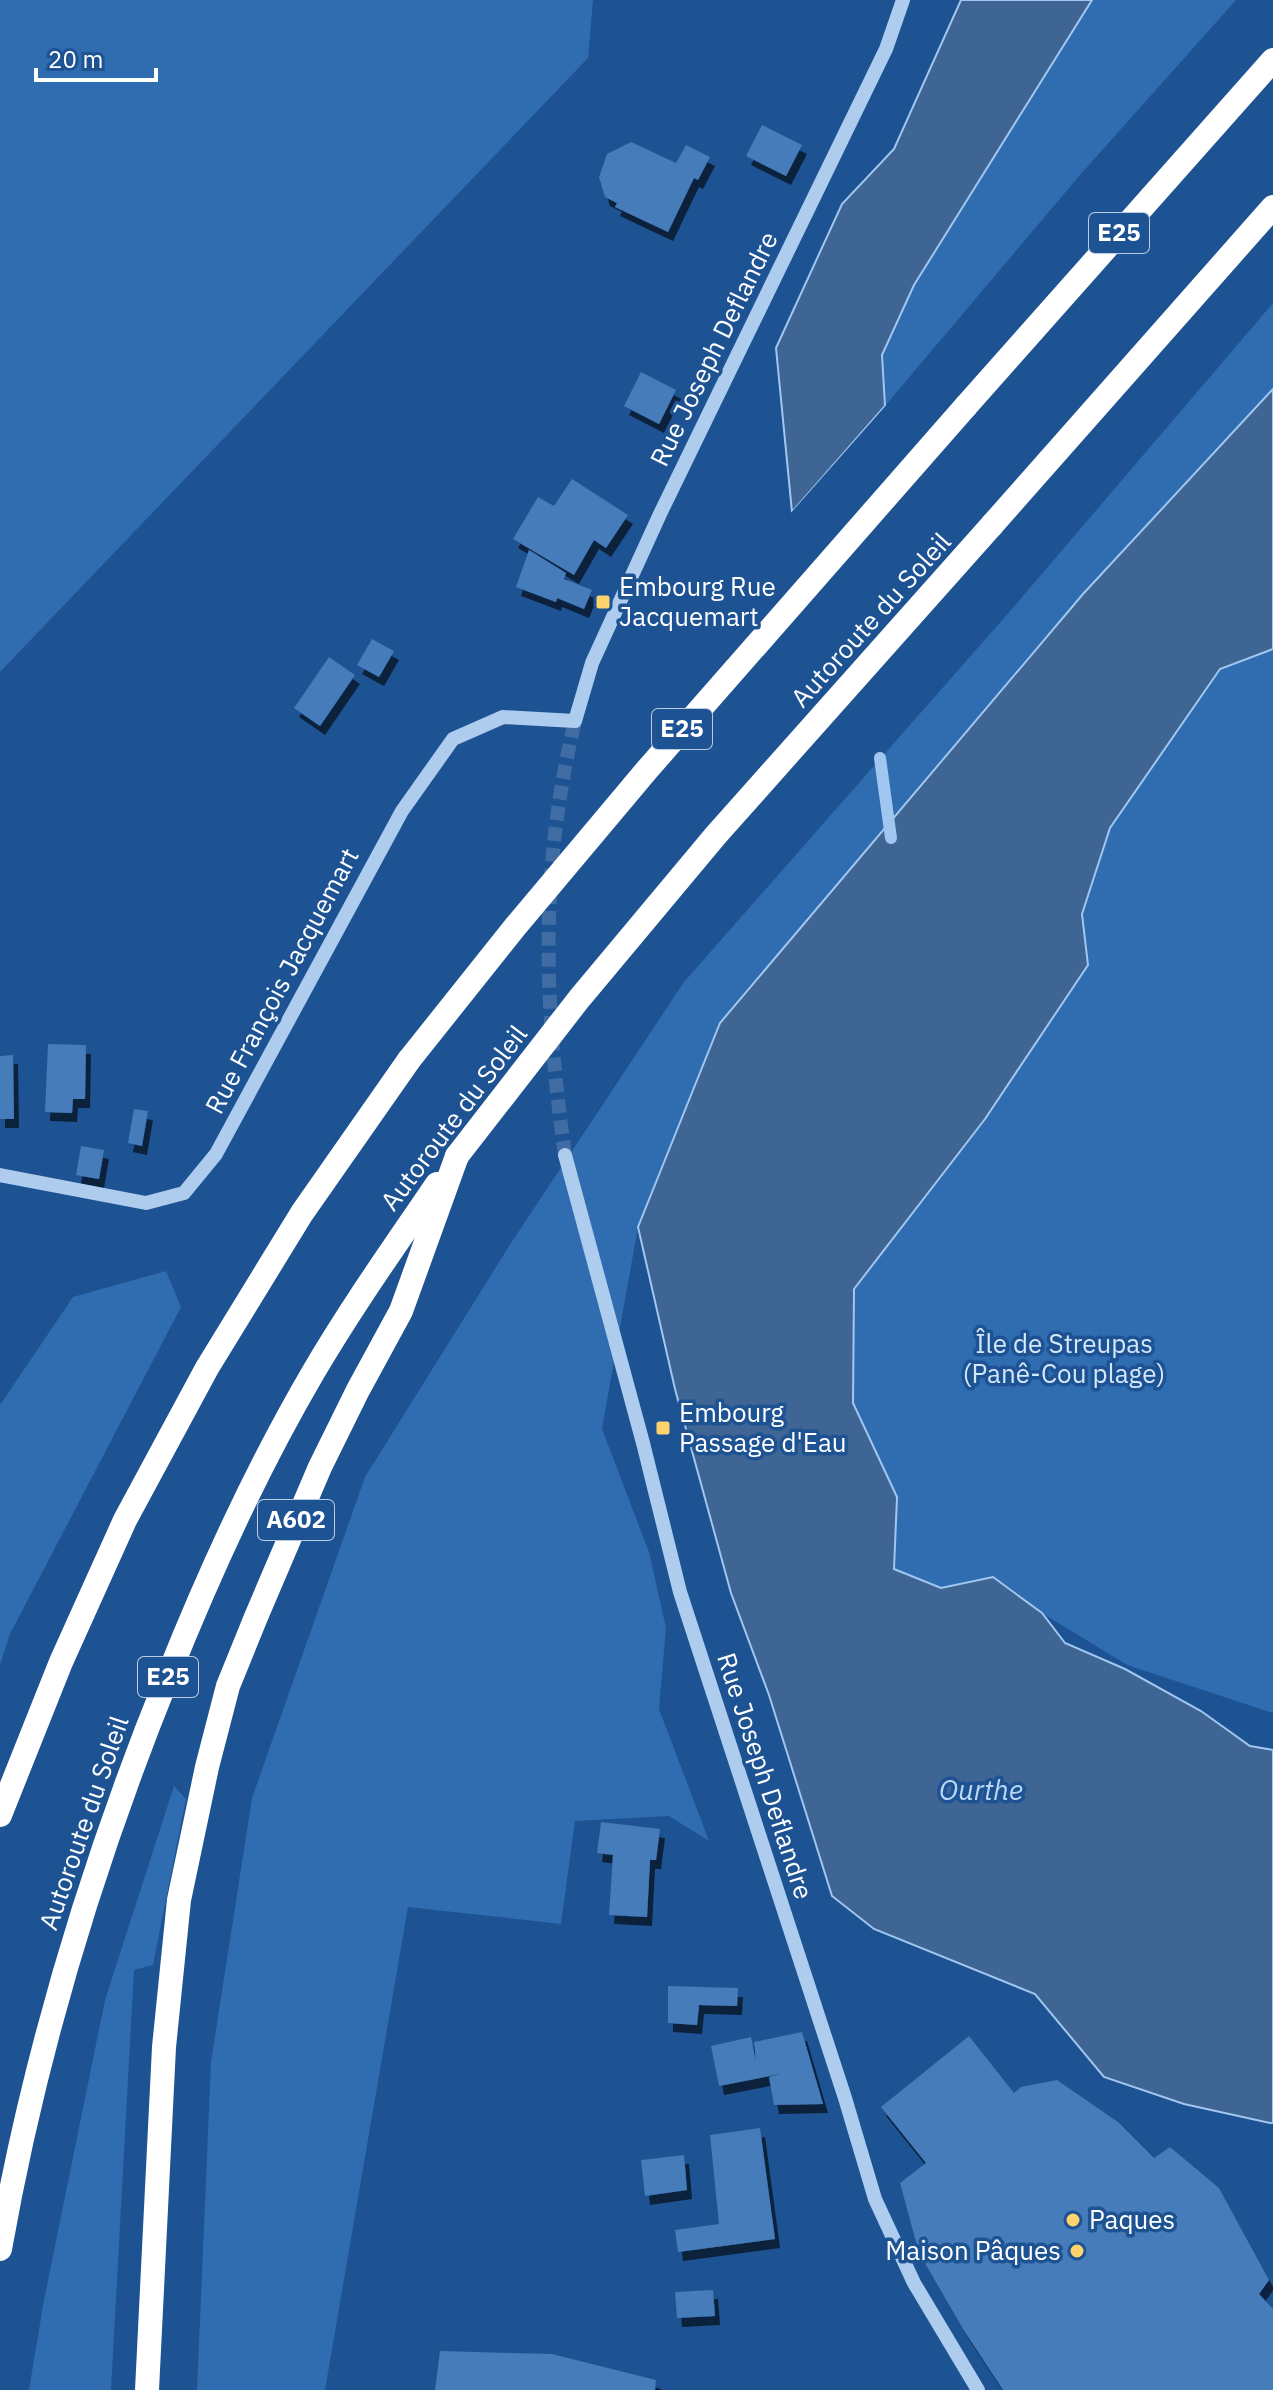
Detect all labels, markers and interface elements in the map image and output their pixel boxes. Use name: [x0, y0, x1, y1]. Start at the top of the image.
scale bar: [36, 32, 156, 82]
text: 20 m: [48, 43, 103, 75]
road number: E25: [1089, 213, 1149, 253]
street label: Rue Joseph Deflandre: [641, 226, 785, 472]
street label: Autoroute du Soleil: [783, 525, 958, 714]
place label: Embourg Rue Jacquemart: [619, 569, 776, 633]
marker: Embourg Rue Jacquemart: [594, 593, 612, 611]
road number: E25: [652, 709, 712, 749]
street label: Rue François Jacquemart: [197, 842, 366, 1119]
street label: Autoroute du Soleil: [372, 1018, 534, 1217]
park label: Île de Streupas (Panê-Cou plage): [963, 1326, 1165, 1390]
place label: Embourg Passage d'Eau: [679, 1395, 847, 1459]
marker: Embourg Passage d'Eau: [654, 1419, 672, 1437]
road number: A602: [258, 1500, 334, 1540]
street label: Rue Joseph Deflandre: [710, 1648, 822, 1903]
road number: E25: [138, 1657, 198, 1697]
street label: Autoroute du Soleil: [31, 1711, 136, 1934]
water label: Ourthe: [939, 1771, 1023, 1808]
place label: Paques: [1089, 2202, 1175, 2236]
marker: Paques: [1064, 2211, 1082, 2229]
place label: Maison Pâques: [885, 2233, 1061, 2267]
marker: Maison Pâques: [1068, 2242, 1086, 2260]

